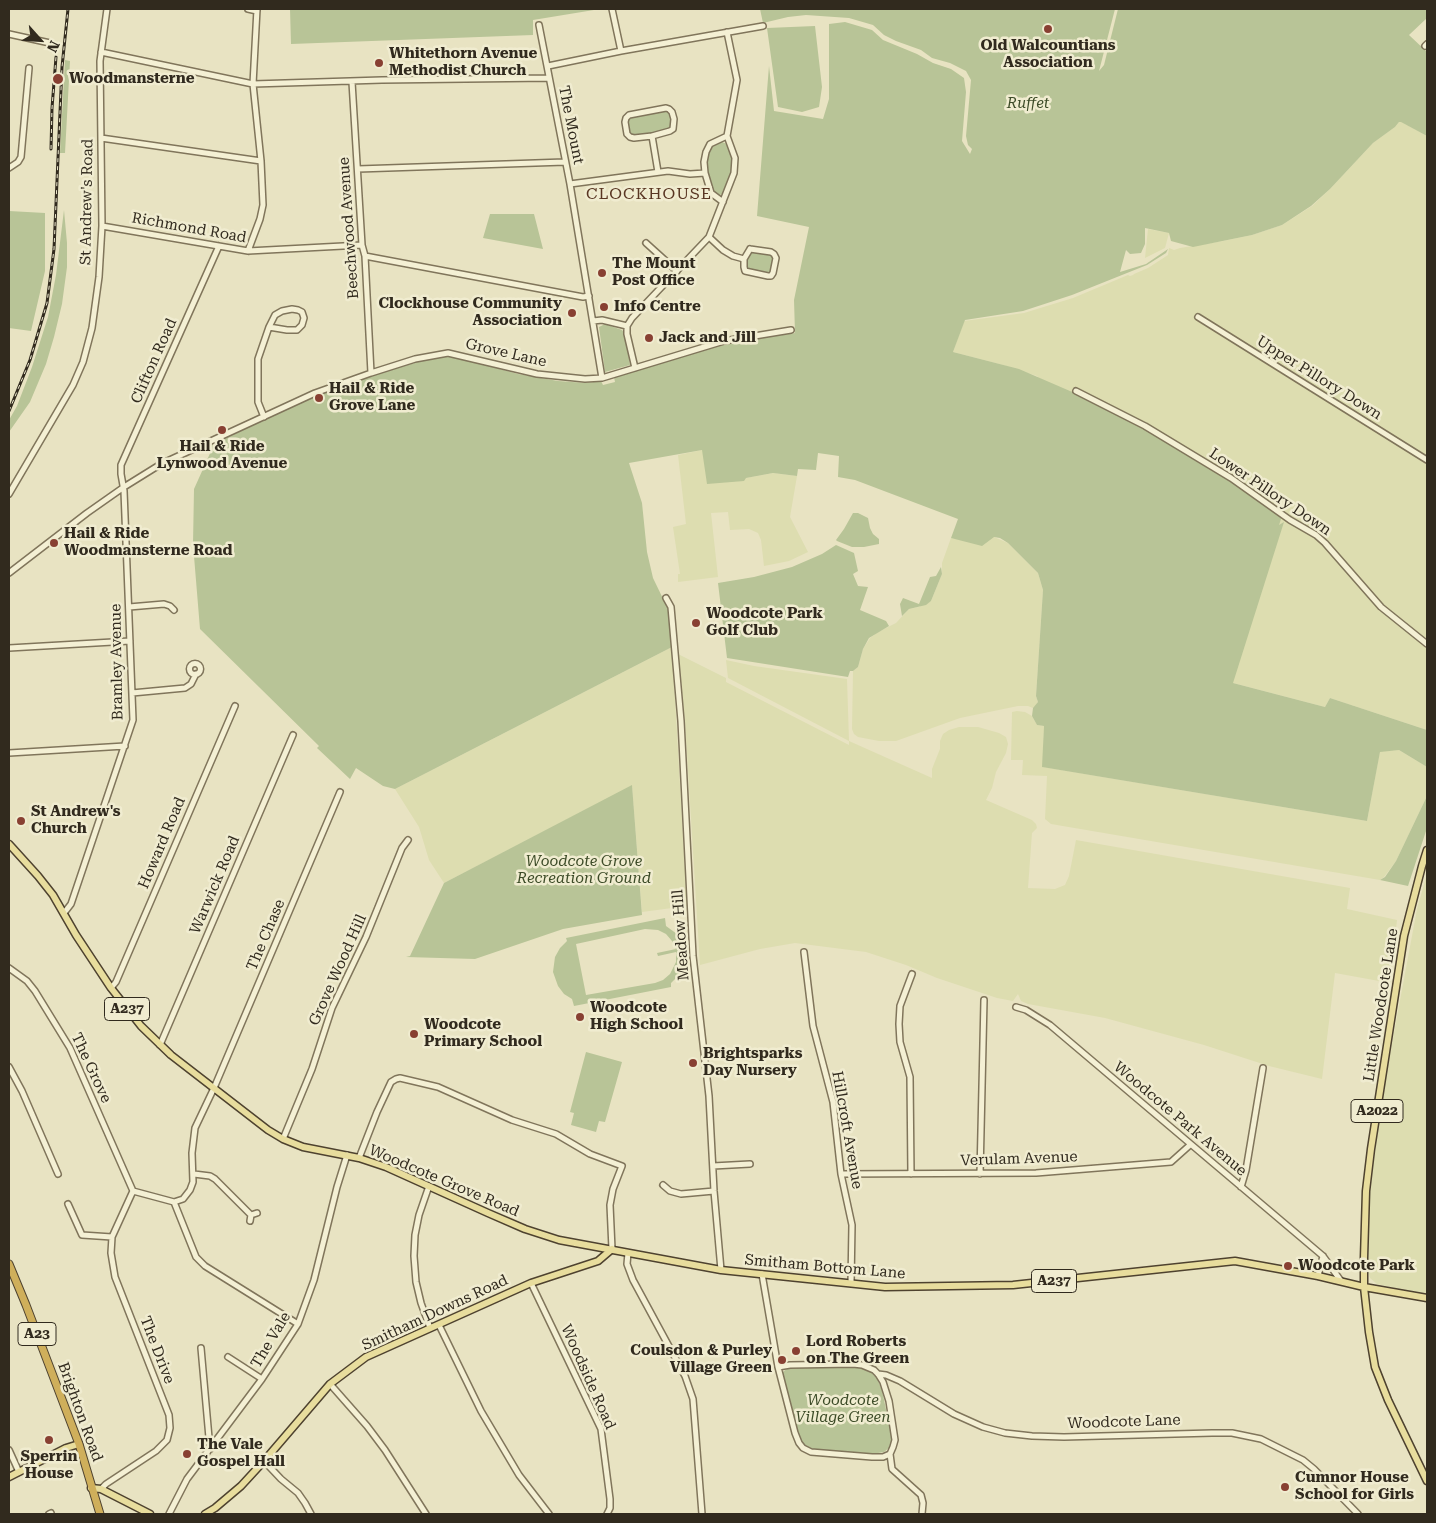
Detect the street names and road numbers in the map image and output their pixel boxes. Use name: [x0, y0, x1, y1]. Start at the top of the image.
street label: The Mount: [555, 84, 587, 166]
street label: St Andrew's Road: [77, 139, 97, 265]
street label: Beechwood Avenue: [335, 156, 363, 300]
street label: Richmond Road: [130, 209, 248, 247]
street label: Clifton Road: [127, 316, 181, 406]
street label: Upper Pillory Down: [1253, 332, 1385, 424]
street label: Grove Lane: [464, 335, 548, 371]
street label: Lower Pillory Down: [1206, 444, 1334, 540]
street label: Bramley Avenue: [107, 603, 127, 721]
street label: Howard Road: [135, 794, 189, 892]
street label: Warwick Road: [186, 833, 244, 937]
street label: Meadow Hill: [669, 889, 693, 981]
street label: The Chase: [243, 897, 289, 973]
street label: Grove Wood Hill: [305, 911, 371, 1029]
street label: Little Woodcote Lane: [1360, 927, 1402, 1083]
road number: A237: [104, 998, 150, 1021]
street label: The Grove: [67, 1030, 115, 1106]
street label: Woodcote Park Avenue: [1110, 1058, 1250, 1180]
street label: Hillcroft Avenue: [828, 1070, 866, 1190]
road number: A2022: [1351, 1100, 1403, 1122]
street label: Woodcote Grove Road: [366, 1141, 522, 1221]
street label: Verulam Avenue: [960, 1148, 1078, 1170]
street label: Smitham Bottom Lane: [744, 1251, 906, 1283]
road number: A237: [1032, 1270, 1076, 1292]
street label: Smitham Downs Road: [359, 1271, 511, 1355]
street label: The Vale: [247, 1309, 295, 1371]
street label: The Drive: [136, 1314, 178, 1386]
road number: A23: [18, 1322, 56, 1346]
street label: Woodside Road: [557, 1322, 619, 1432]
street label: Brighton Road: [54, 1360, 106, 1464]
street label: Woodcote Lane: [1067, 1411, 1181, 1433]

